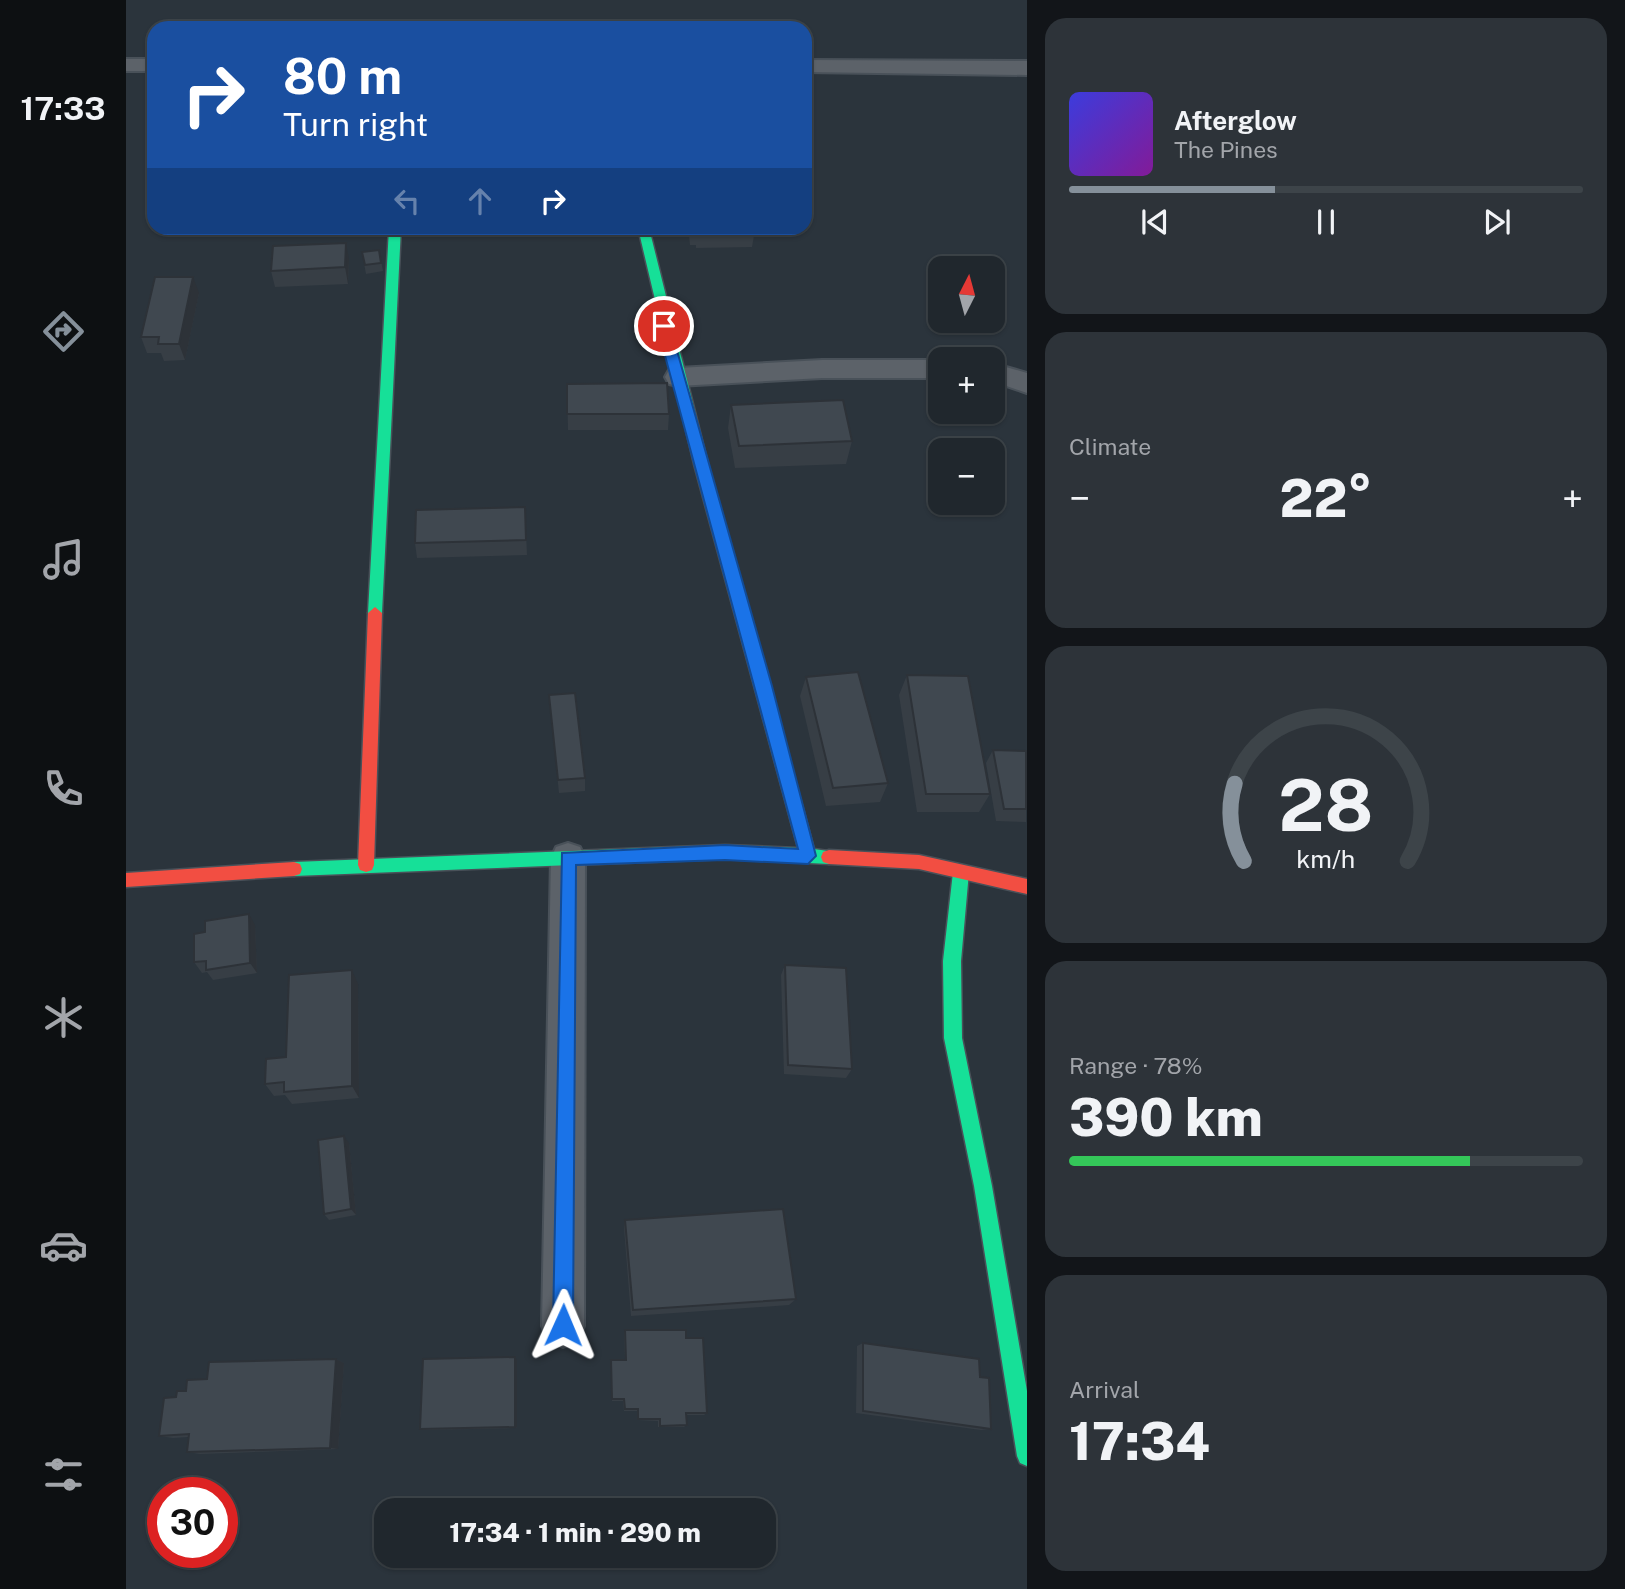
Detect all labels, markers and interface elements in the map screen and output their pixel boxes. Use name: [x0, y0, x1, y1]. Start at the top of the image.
text: 80 m: [283, 47, 402, 105]
icon: right: [168, 49, 259, 140]
text: 17:33: [21, 90, 105, 127]
text: Afterglow: [1174, 105, 1297, 136]
text: Turn right: [283, 106, 428, 143]
text: The Pines: [1174, 136, 1278, 163]
icon: left: [388, 182, 426, 220]
icon: ahead: [461, 182, 499, 220]
icon: right: [534, 182, 572, 220]
icon: previous: [1136, 203, 1174, 241]
icon: pause: [1307, 203, 1345, 241]
icon: next: [1478, 203, 1516, 241]
north arrow: [928, 256, 1004, 332]
map controls: [928, 256, 1005, 515]
pin: [634, 296, 694, 356]
icon: directions: [39, 307, 88, 356]
icon: arrive: [645, 307, 683, 345]
button: +: [928, 347, 1005, 424]
text: Climate: [1069, 433, 1151, 460]
button: −: [928, 438, 1005, 515]
text: 22°: [1280, 468, 1372, 529]
text: −: [1069, 476, 1090, 521]
text: +: [1562, 476, 1583, 521]
icon: music: [39, 535, 88, 584]
text: 28: [1278, 762, 1374, 847]
icon: phone: [39, 764, 88, 813]
text: km/h: [1297, 843, 1355, 873]
icon: climate: [39, 993, 88, 1042]
text: Range · 78%: [1069, 1052, 1202, 1079]
text: 390 km: [1069, 1087, 1263, 1148]
icon: car: [39, 1221, 88, 1270]
position arrow: [526, 1288, 600, 1362]
text: Arrival: [1069, 1376, 1140, 1403]
text: 17:34: [1069, 1411, 1210, 1472]
icon: filters: [39, 1450, 88, 1499]
speed limit sign: 30: [147, 1477, 238, 1568]
text: 17:34 · 1 min · 290 m: [449, 1517, 701, 1548]

